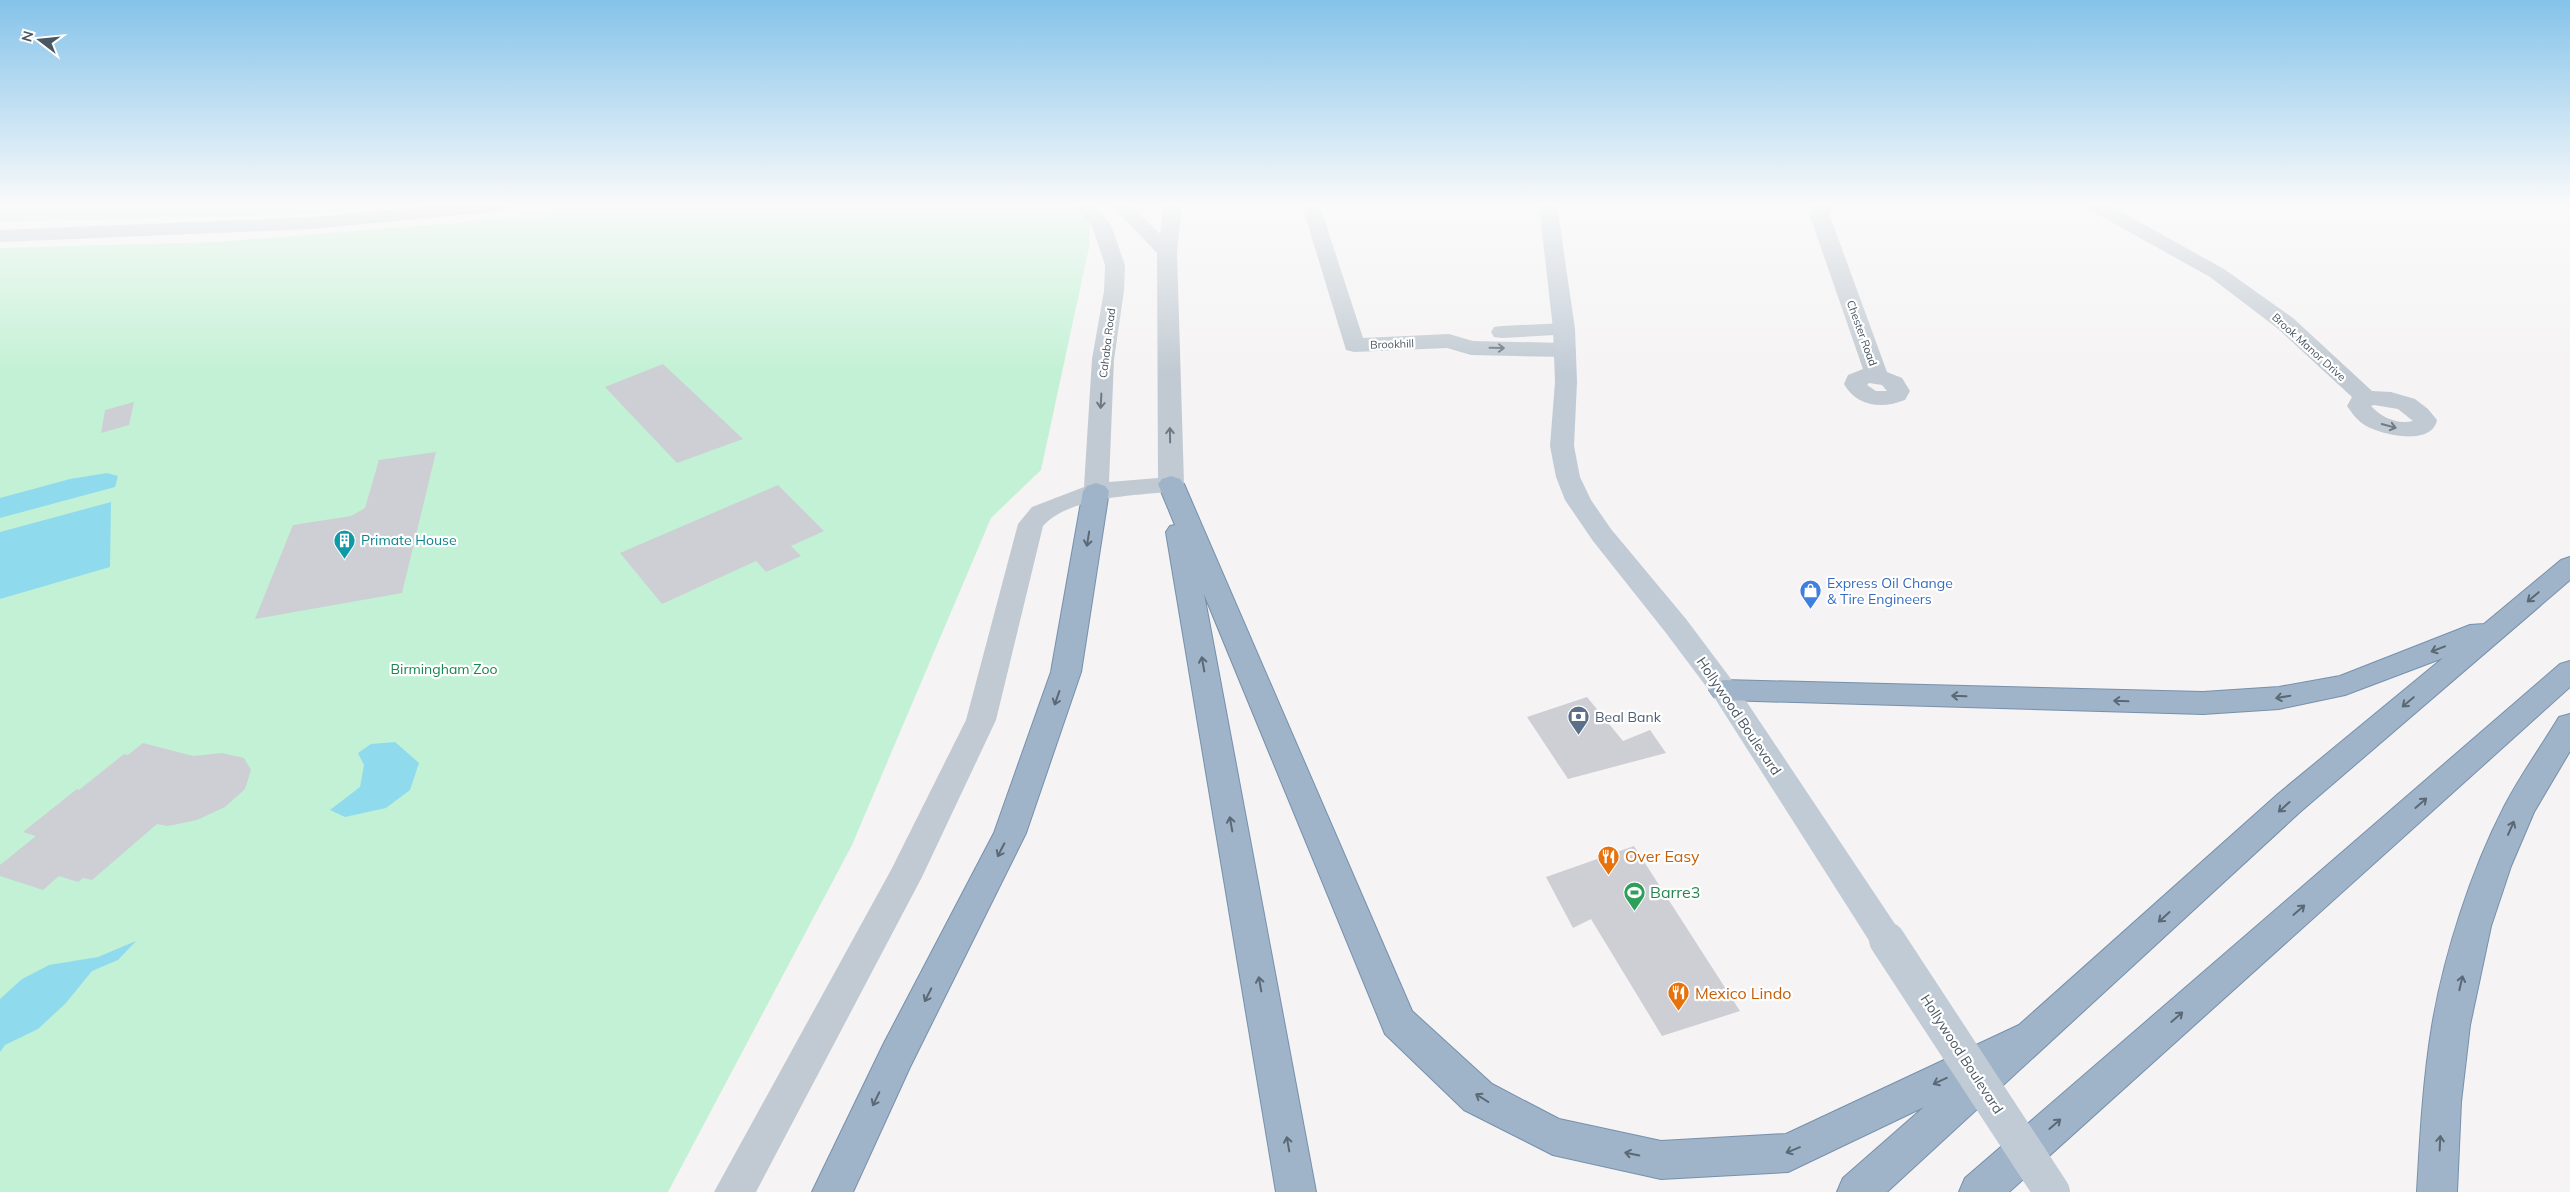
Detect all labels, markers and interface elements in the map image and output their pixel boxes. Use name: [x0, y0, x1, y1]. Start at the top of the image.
north arrow: [15, 15, 65, 65]
text: N: [17, 29, 38, 44]
street label: Chester Road: [1844, 298, 1880, 368]
street label: Cahaba Road: [1096, 307, 1118, 379]
street label: Brook Manor Drive: [2269, 310, 2349, 384]
street label: Brookhill: [1370, 336, 1414, 352]
one-way arrow: [1488, 343, 1505, 353]
one-way arrow: [1097, 392, 1106, 408]
one-way arrow: [2381, 422, 2397, 431]
one-way arrow: [1165, 427, 1175, 444]
building icon: Primate House: [333, 528, 357, 559]
one-way arrow: [1083, 530, 1093, 546]
place label: Primate House: [361, 531, 457, 549]
place label: Express Oil Change & Tire Engineers: [1827, 574, 1953, 608]
shop icon: Express Oil Change & Tire Engineers: [1799, 579, 1823, 610]
one-way arrow: [2526, 592, 2539, 603]
one-way arrow: [2431, 645, 2446, 654]
street label: Hollywood Boulevard: [1693, 654, 1785, 778]
one-way arrow: [1197, 656, 1207, 672]
park label: Birmingham Zoo: [391, 660, 497, 678]
one-way arrow: [1052, 690, 1061, 705]
one-way arrow: [1951, 691, 1967, 700]
one-way arrow: [2276, 692, 2292, 702]
one-way arrow: [2114, 696, 2130, 705]
one-way arrow: [2402, 696, 2415, 708]
bank icon: Beal Bank: [1567, 705, 1591, 736]
place label: Beal Bank: [1595, 708, 1662, 726]
one-way arrow: [2415, 797, 2428, 809]
one-way arrow: [2278, 802, 2291, 813]
one-way arrow: [1226, 816, 1236, 832]
one-way arrow: [2506, 821, 2516, 836]
one-way arrow: [996, 842, 1005, 857]
restaurant icon: Over Easy: [1597, 844, 1621, 875]
place label: Over Easy: [1625, 846, 1700, 866]
sports icon: Barre3: [1622, 880, 1646, 911]
place label: Barre3: [1650, 882, 1700, 902]
one-way arrow: [2293, 904, 2306, 916]
one-way arrow: [2158, 911, 2171, 923]
one-way arrow: [2457, 975, 2466, 991]
one-way arrow: [1254, 976, 1264, 992]
restaurant icon: Mexico Lindo: [1667, 981, 1691, 1012]
place label: Mexico Lindo: [1695, 983, 1791, 1003]
one-way arrow: [923, 987, 932, 1002]
street label: Hollywood Boulevard: [1917, 991, 2007, 1117]
one-way arrow: [2170, 1012, 2183, 1023]
one-way arrow: [1933, 1077, 1948, 1086]
one-way arrow: [871, 1091, 881, 1106]
one-way arrow: [1475, 1093, 1489, 1103]
one-way arrow: [2048, 1119, 2061, 1130]
one-way arrow: [1282, 1136, 1292, 1152]
one-way arrow: [2435, 1136, 2444, 1152]
one-way arrow: [1786, 1146, 1801, 1155]
one-way arrow: [1625, 1148, 1641, 1158]

